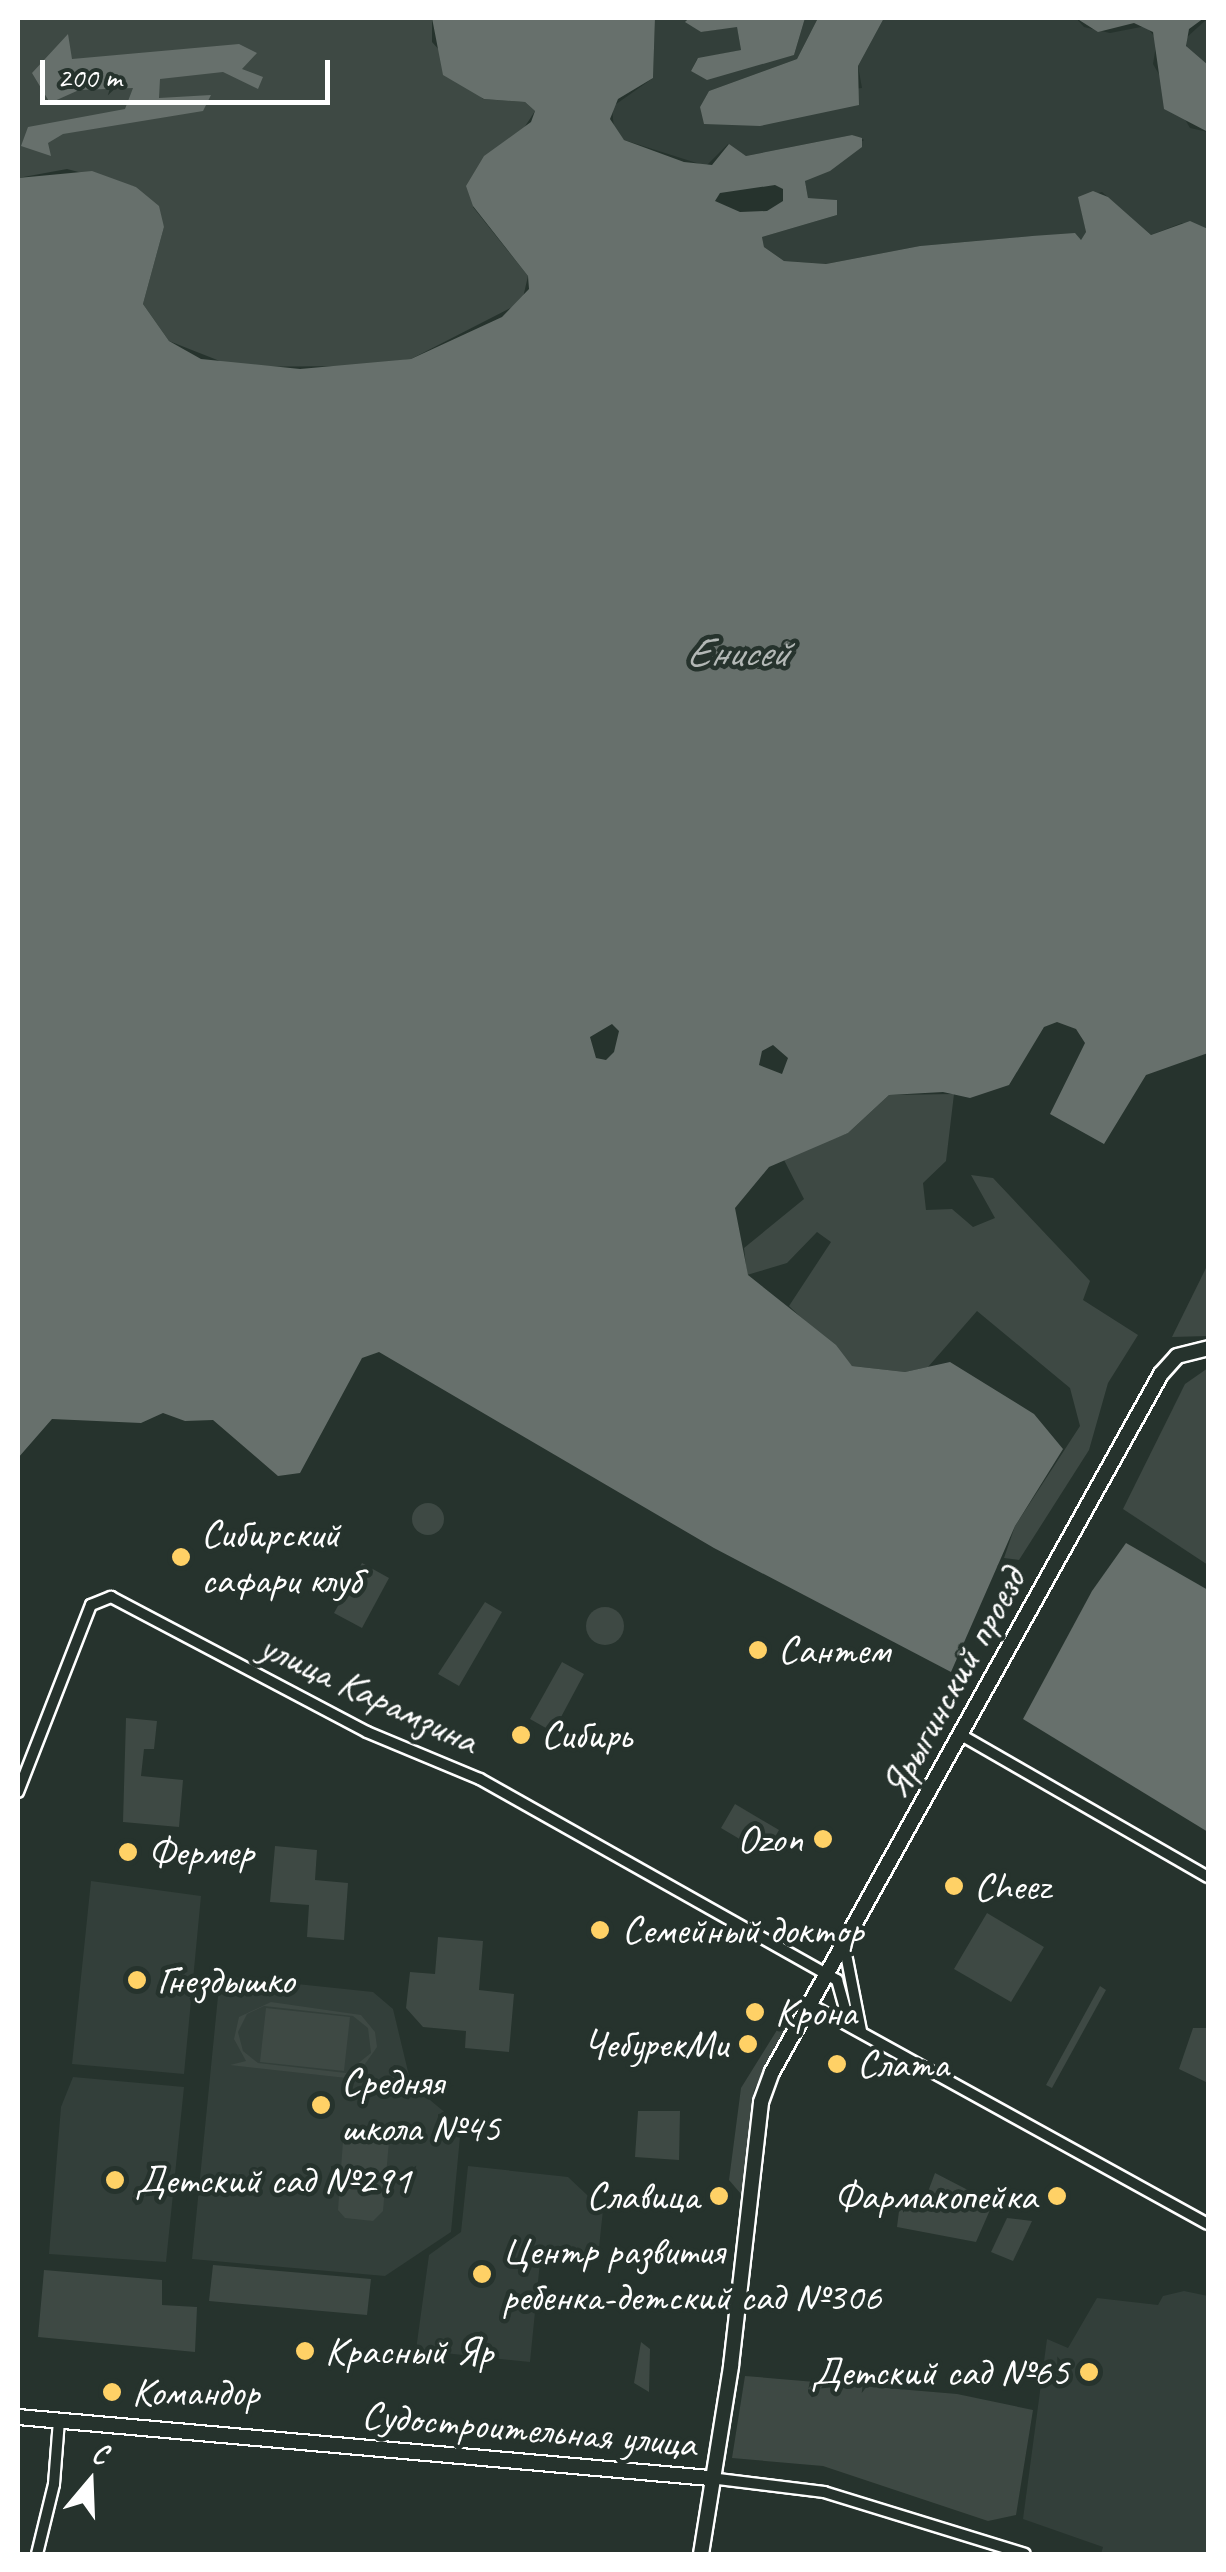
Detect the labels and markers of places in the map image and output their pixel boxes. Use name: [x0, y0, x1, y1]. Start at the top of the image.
place label: Сибирский сафари клуб: [201, 1510, 360, 1604]
marker: Сибирский сафари клуб: [170, 1546, 192, 1568]
place label: Сантем: [778, 1626, 890, 1674]
marker: Сантем: [747, 1639, 769, 1661]
place label: Сибирь: [541, 1711, 631, 1759]
marker: Сибирь: [510, 1724, 532, 1746]
place label: Ozon: [737, 1815, 803, 1863]
place label: Фермер: [148, 1828, 254, 1876]
marker: Ozon: [812, 1828, 834, 1850]
marker: Фермер: [117, 1841, 139, 1863]
place label: Cheez: [974, 1862, 1050, 1910]
marker: Cheez: [943, 1875, 965, 1897]
place label: Семейный доктор: [622, 1906, 863, 1954]
marker: Семейный доктор: [587, 1917, 613, 1943]
place label: Гнездышко: [157, 1956, 294, 2004]
marker: Гнездышко: [126, 1969, 148, 1991]
place label: Крона: [775, 1988, 857, 2036]
marker: Крона: [744, 2001, 766, 2023]
place label: ЧебурекМи: [583, 2020, 728, 2068]
marker: ЧебурекМи: [737, 2033, 759, 2055]
place label: Слата: [857, 2040, 948, 2088]
marker: Слата: [826, 2053, 848, 2075]
place label: Средняя школа №45: [341, 2058, 500, 2152]
marker: Средняя школа №45: [310, 2094, 332, 2116]
place label: Детский сад №291: [135, 2156, 411, 2204]
marker: Детский сад №291: [104, 2169, 126, 2191]
place label: Славица: [586, 2172, 699, 2220]
place label: Фармакопейка: [834, 2172, 1037, 2220]
marker: Славица: [708, 2185, 730, 2207]
marker: Фармакопейка: [1046, 2185, 1068, 2207]
place label: Центр развития ребенка-детский сад №306: [502, 2227, 881, 2321]
marker: Центр развития ребенка-детский сад №306: [471, 2263, 493, 2285]
place label: Красный Яр: [325, 2327, 493, 2375]
marker: Красный Яр: [294, 2340, 316, 2362]
place label: Детский сад №65: [811, 2348, 1069, 2396]
marker: Детский сад №65: [1078, 2361, 1100, 2383]
place label: Командор: [132, 2368, 259, 2416]
marker: Командор: [101, 2381, 123, 2403]

